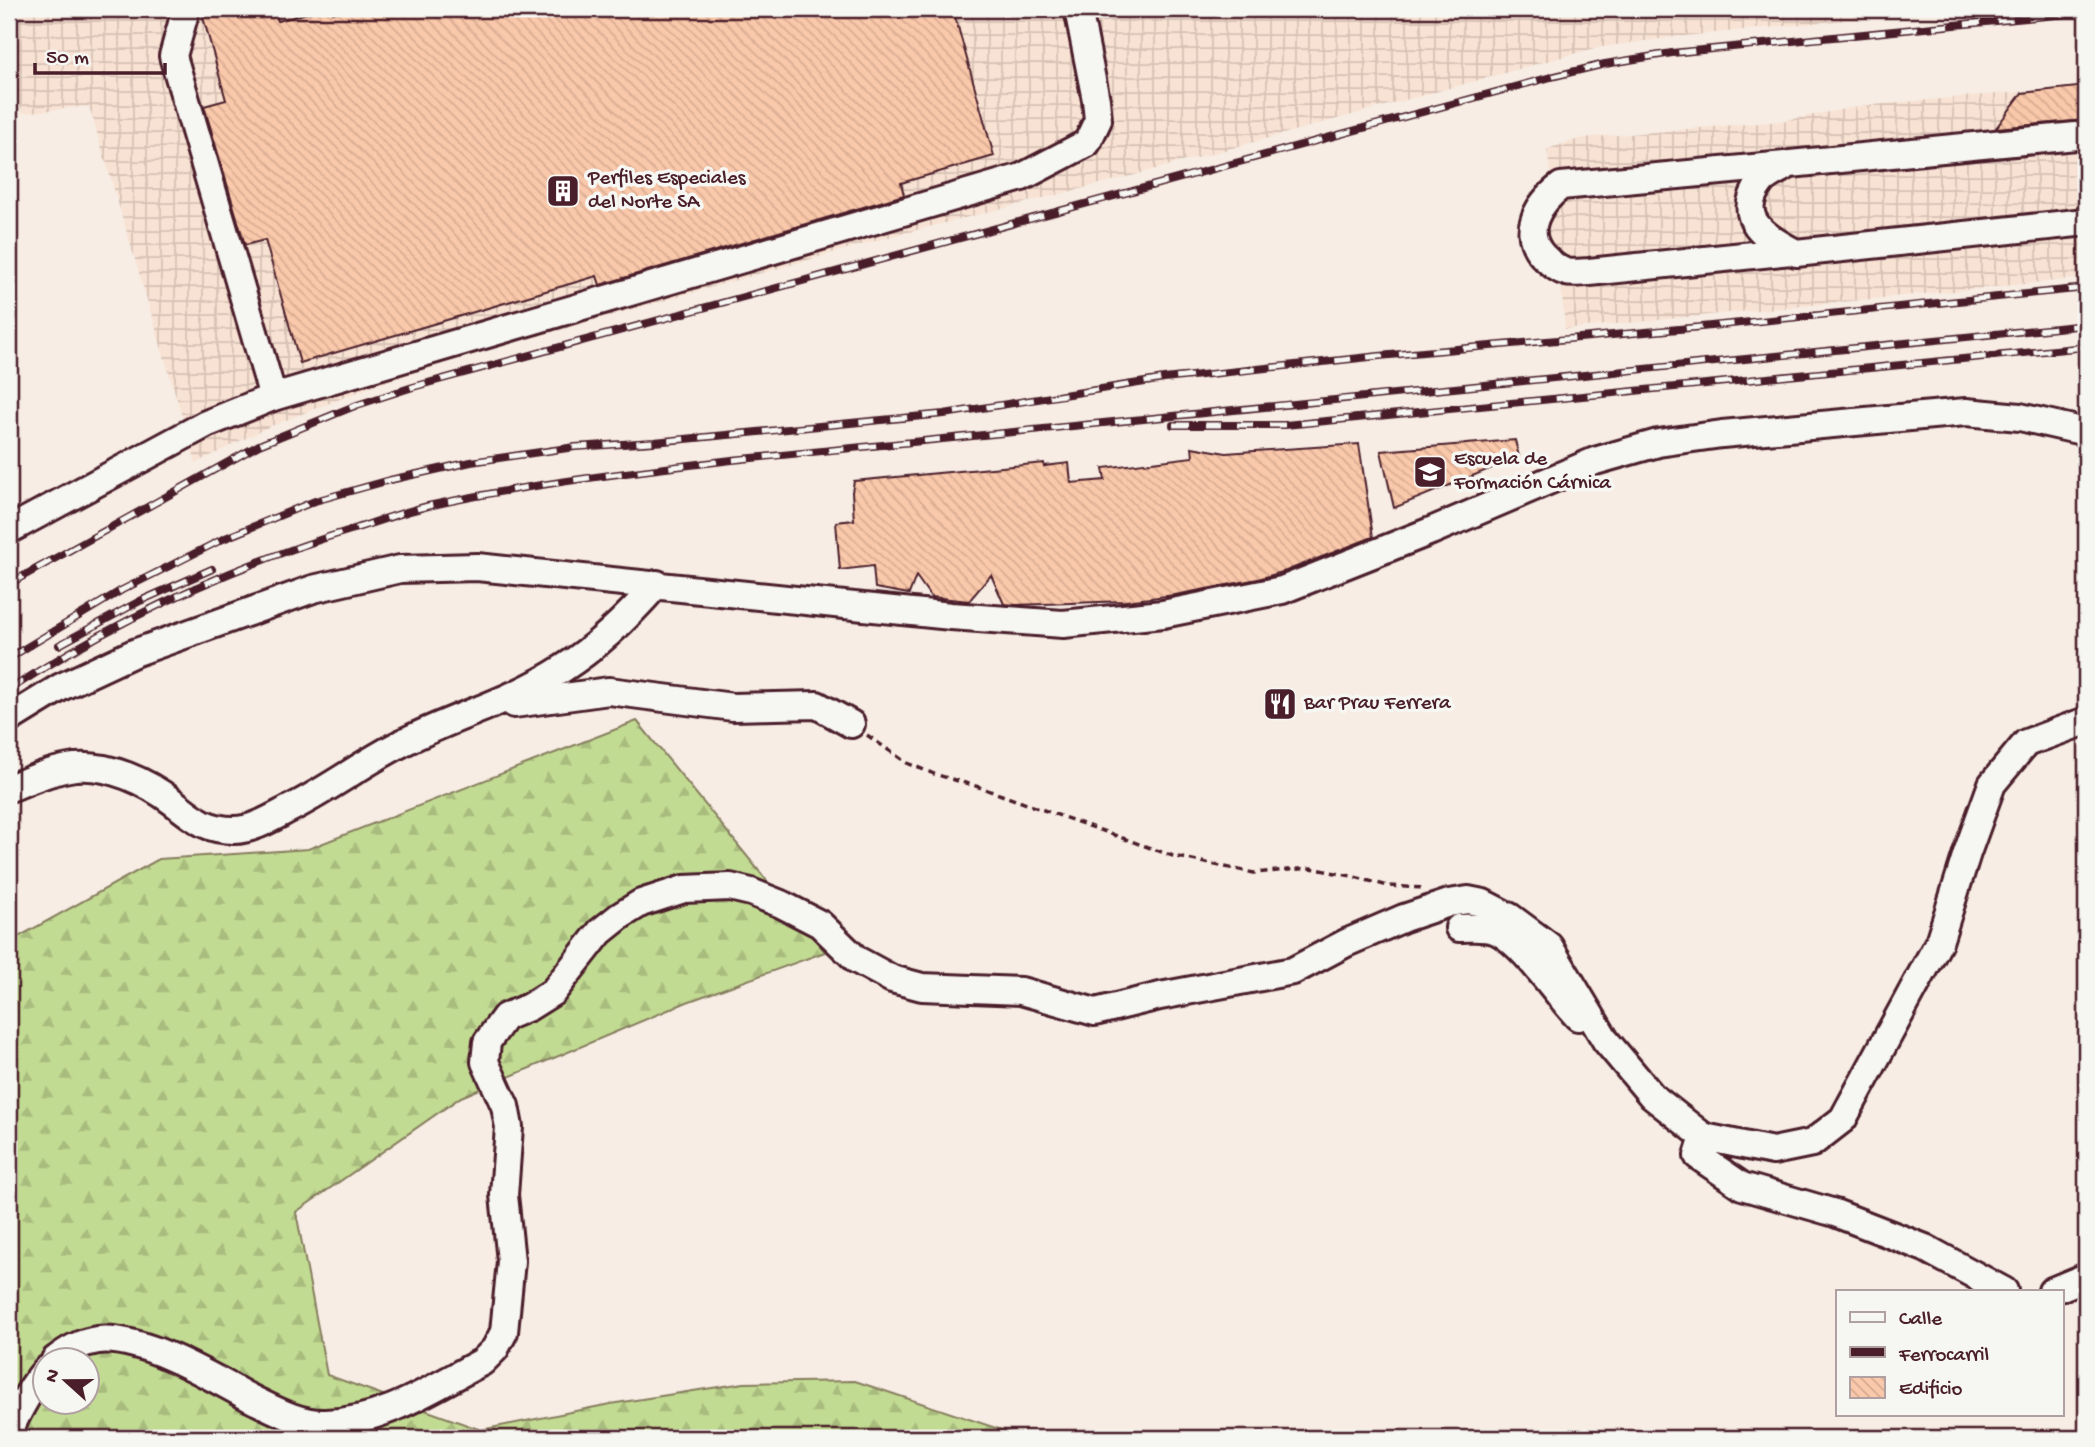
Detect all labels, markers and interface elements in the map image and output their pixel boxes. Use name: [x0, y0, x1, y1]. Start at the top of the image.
scale bar: [35, 32, 164, 76]
text: 50 m: [46, 47, 89, 72]
place label: Perfiles Especiales del Norte SA: [587, 167, 747, 216]
building icon: Perfiles Especiales del Norte SA: [544, 172, 582, 210]
place label: Escuela de Formación Cárnica: [1453, 448, 1612, 497]
school or university icon: Escuela de Formación Cárnica: [1411, 453, 1449, 491]
restaurant icon: Bar Prau Ferrera: [1261, 685, 1299, 723]
place label: Bar Prau Ferrera: [1303, 692, 1452, 717]
legend: [1836, 1290, 2064, 1416]
text: Calle: [1899, 1308, 1943, 1333]
text: Ferrocarril: [1898, 1344, 1989, 1369]
north arrow: [32, 1346, 102, 1416]
text: N: [40, 1366, 66, 1386]
text: Edificio: [1899, 1378, 1963, 1403]

